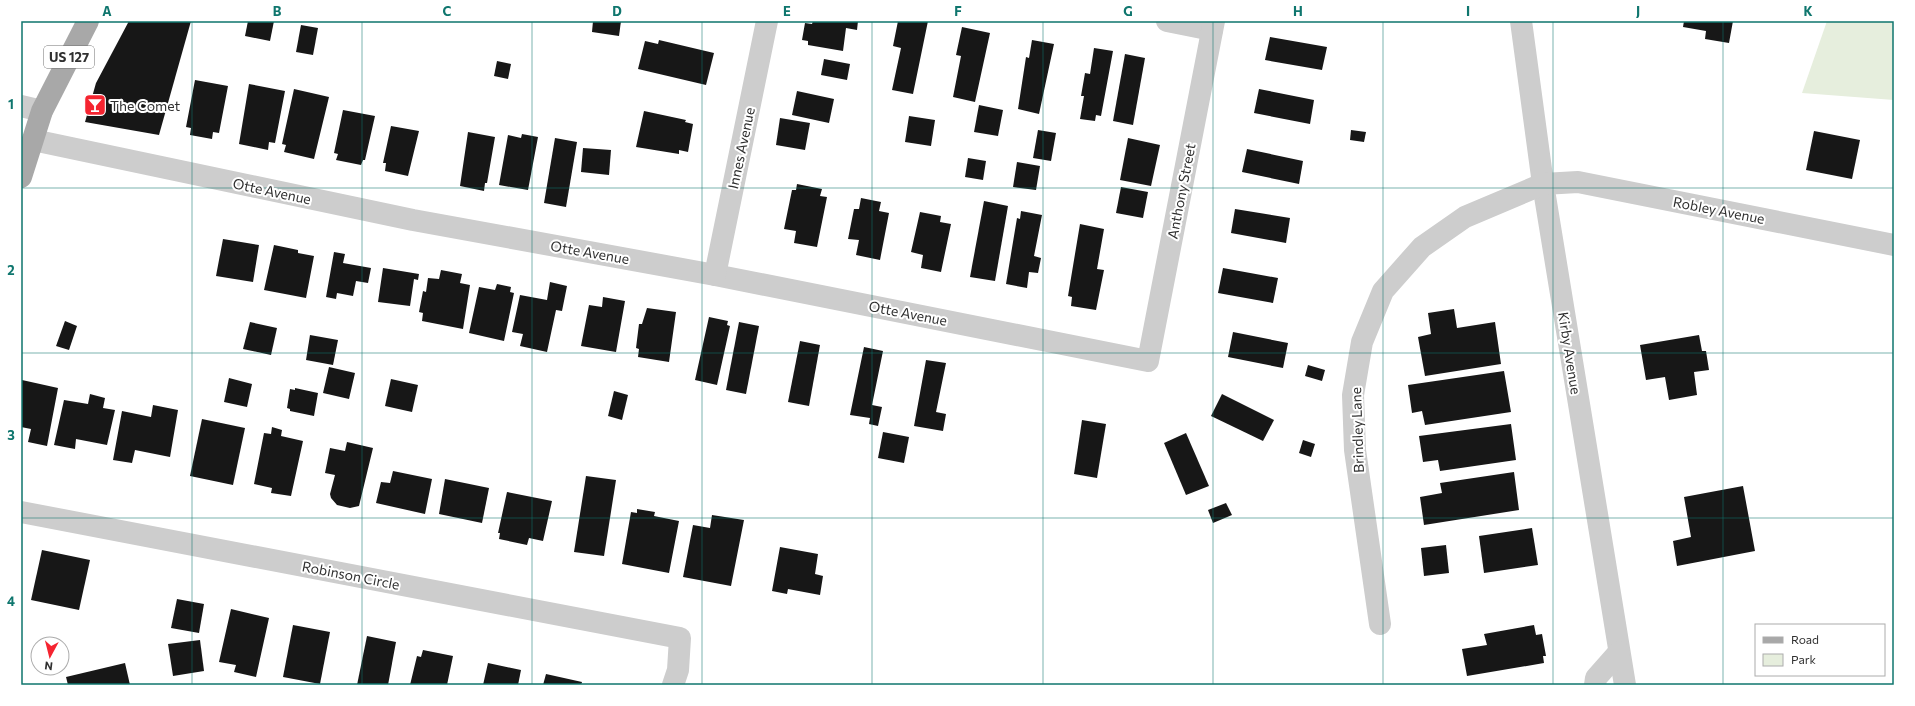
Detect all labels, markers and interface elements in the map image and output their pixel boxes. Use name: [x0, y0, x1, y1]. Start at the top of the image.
text: A: [102, 3, 112, 19]
text: B: [273, 3, 282, 19]
text: C: [443, 3, 452, 19]
text: D: [612, 3, 622, 19]
text: E: [783, 3, 791, 19]
text: F: [954, 3, 962, 19]
text: G: [1123, 3, 1133, 19]
text: H: [1293, 3, 1303, 19]
text: I: [1466, 3, 1470, 19]
text: J: [1636, 3, 1640, 19]
text: K: [1803, 3, 1813, 19]
road number: US 127: [44, 46, 94, 68]
bar icon: The Comet: [82, 92, 108, 118]
text: 1: [8, 96, 14, 112]
place label: The Comet: [110, 97, 181, 114]
street label: Innes Avenue: [724, 106, 758, 190]
street label: Anthony Street: [1163, 141, 1199, 240]
street label: Otte Avenue: [231, 174, 313, 208]
street label: Robley Avenue: [1672, 193, 1766, 227]
street label: Otte Avenue: [549, 237, 631, 267]
text: 2: [7, 262, 15, 278]
street label: Otte Avenue: [867, 297, 949, 329]
street label: Kirby Avenue: [1555, 311, 1585, 395]
street label: Brindley Lane: [1347, 387, 1367, 473]
text: 3: [7, 427, 15, 443]
street label: Robinson Circle: [301, 557, 401, 593]
text: 4: [7, 593, 15, 609]
legend: [1755, 624, 1885, 676]
text: Road: [1791, 632, 1819, 646]
north arrow: [30, 636, 70, 676]
text: Park: [1791, 652, 1817, 666]
text: N: [44, 659, 54, 673]

